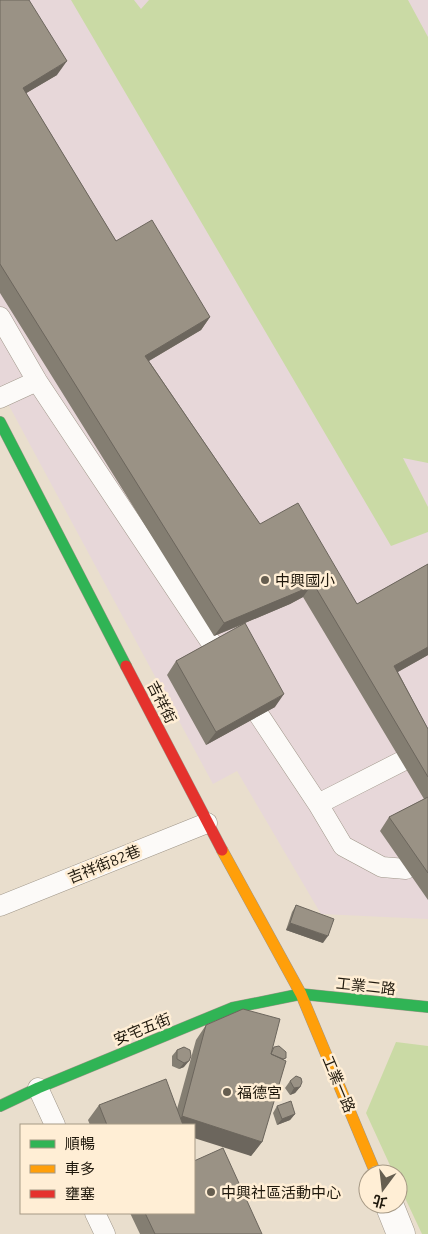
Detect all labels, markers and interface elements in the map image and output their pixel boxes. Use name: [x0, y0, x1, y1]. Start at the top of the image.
place label: 中興國小: [275, 572, 335, 589]
marker: 中興國小: [259, 574, 271, 586]
street label: 吉祥街: [144, 678, 180, 726]
street label: 吉祥街82巷: [65, 842, 143, 886]
street label: 工業二路: [335, 974, 397, 998]
street label: 安宅五街: [111, 1010, 173, 1048]
street label: 工業一路: [319, 1053, 359, 1115]
place label: 福德宮: [237, 1084, 282, 1101]
marker: 福德宮: [221, 1086, 233, 1098]
legend: [20, 1124, 195, 1214]
text: 順暢: [65, 1135, 95, 1152]
text: 車多: [65, 1160, 95, 1177]
north arrow: [358, 1164, 408, 1214]
place label: 中興社區活動中心: [221, 1184, 341, 1201]
text: 壅塞: [65, 1185, 95, 1202]
marker: 中興社區活動中心: [205, 1186, 217, 1198]
text: 北: [371, 1192, 388, 1211]

